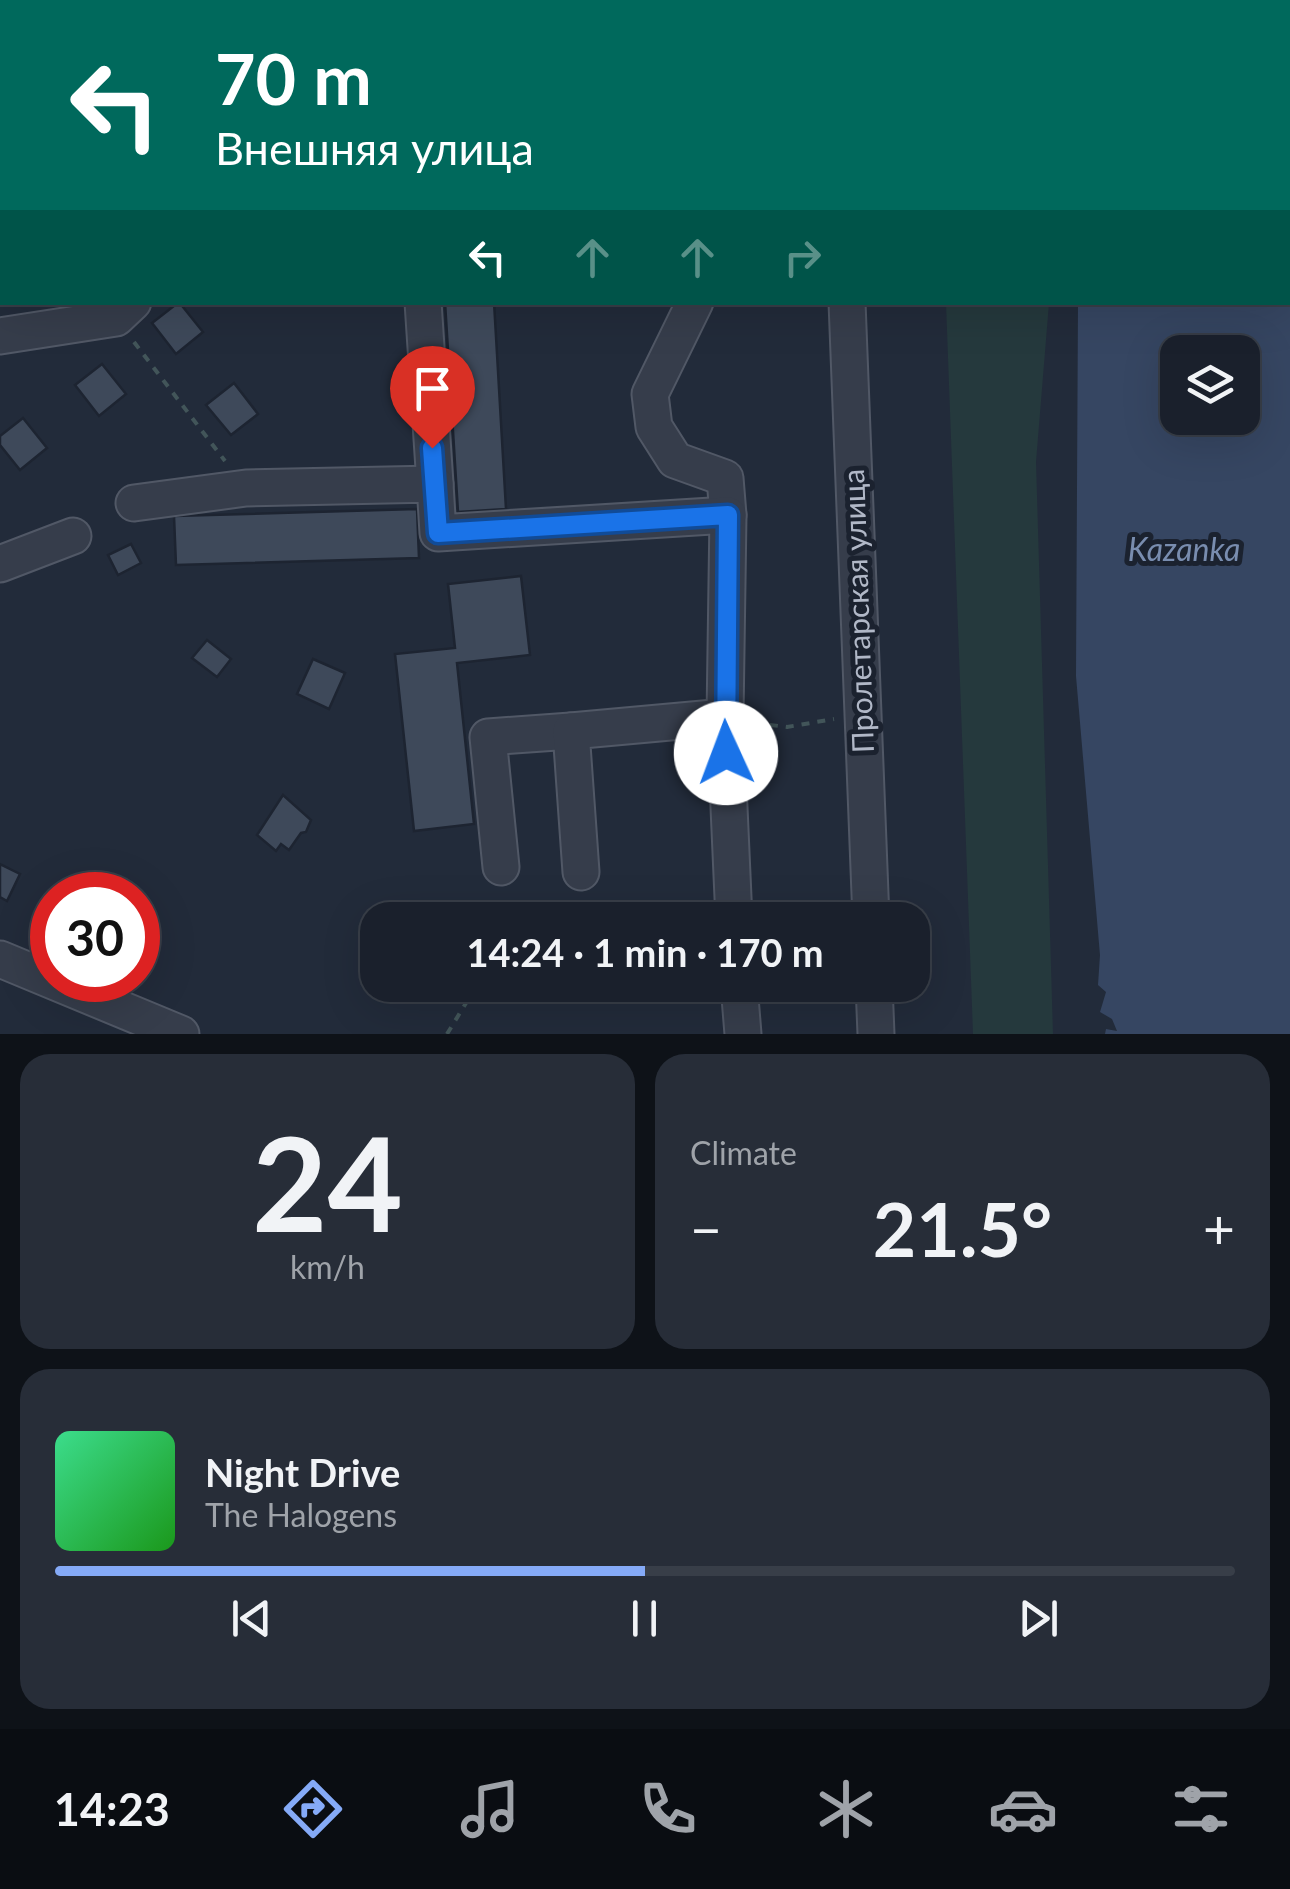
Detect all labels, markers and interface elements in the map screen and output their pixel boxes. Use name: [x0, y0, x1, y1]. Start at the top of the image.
text: 70 m: [215, 36, 372, 120]
icon: left: [50, 40, 180, 170]
text: Внешняя улица: [215, 121, 534, 175]
icon: left: [460, 230, 515, 285]
icon: ahead: [565, 230, 620, 285]
icon: ahead: [670, 230, 725, 285]
icon: right: [775, 230, 830, 285]
map controls: [1160, 335, 1260, 435]
button: layers: [1160, 335, 1260, 435]
pin: [390, 346, 475, 449]
icon: arrive: [405, 361, 460, 416]
street label: Пролетарская улица: [834, 468, 880, 754]
water label: Kazanka: [1128, 529, 1240, 568]
position arrow: [674, 701, 778, 805]
speed limit sign: 30: [30, 872, 160, 1002]
text: 14:24 · 1 min · 170 m: [466, 929, 824, 975]
text: 24: [252, 1104, 403, 1260]
text: Climate: [690, 1133, 797, 1172]
text: 21.5°: [873, 1183, 1052, 1273]
text: −: [690, 1195, 722, 1261]
text: +: [1203, 1195, 1235, 1261]
text: km/h: [290, 1247, 365, 1286]
text: Night Drive: [205, 1449, 400, 1495]
text: The Halogens: [205, 1495, 397, 1534]
icon: previous: [224, 1591, 279, 1646]
icon: pause: [617, 1591, 672, 1646]
icon: next: [1011, 1591, 1066, 1646]
icon: directions: [278, 1774, 348, 1844]
icon: music: [455, 1774, 525, 1844]
icon: phone: [633, 1774, 703, 1844]
icon: climate: [811, 1774, 881, 1844]
icon: car: [988, 1774, 1058, 1844]
icon: filters: [1166, 1774, 1236, 1844]
text: 14:23: [54, 1782, 170, 1836]

